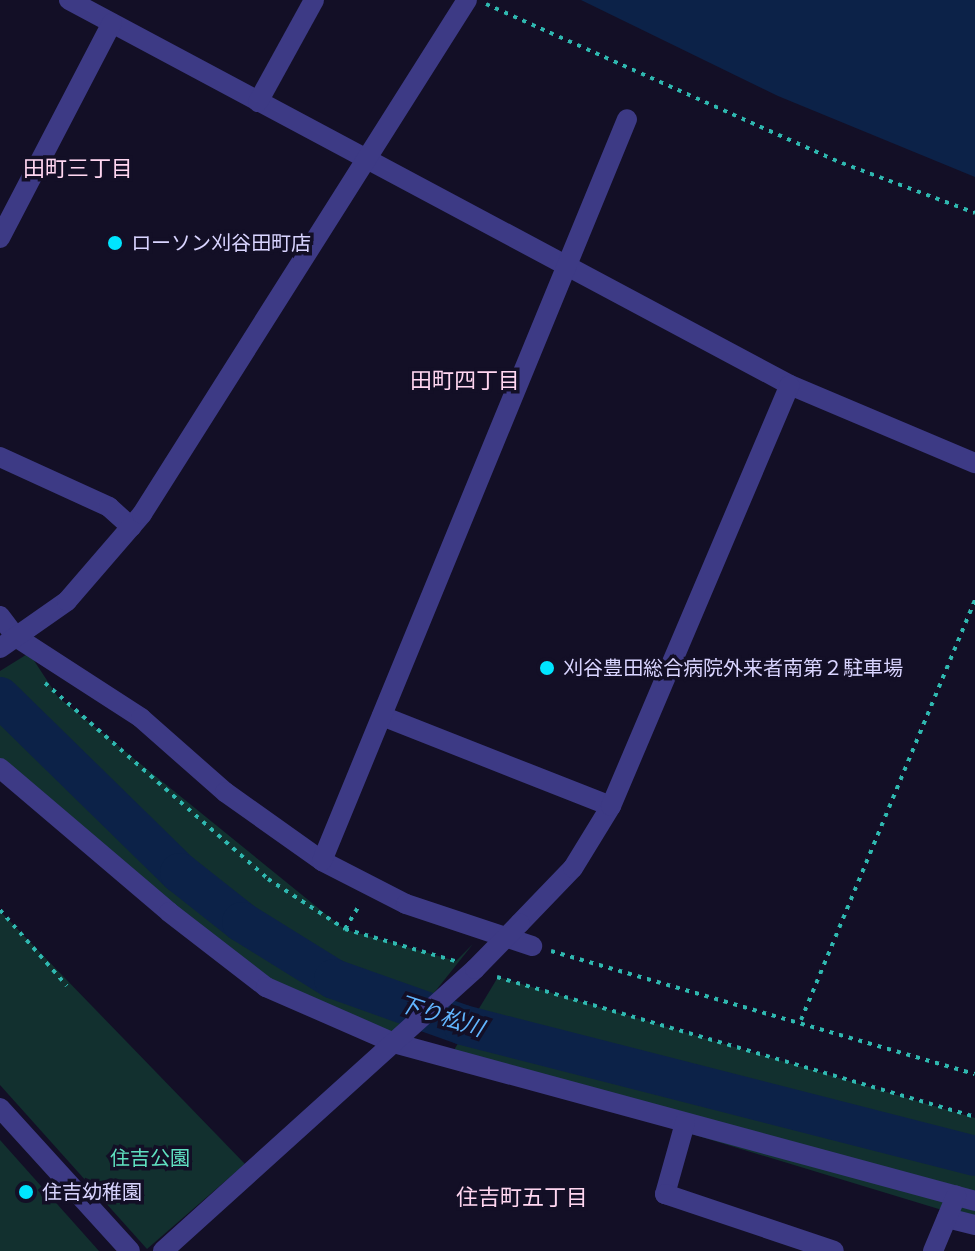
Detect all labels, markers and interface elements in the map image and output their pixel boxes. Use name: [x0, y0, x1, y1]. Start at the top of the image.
district label: 田町三丁目: [23, 156, 133, 182]
place label: ローソン刈谷田町店: [131, 231, 311, 255]
marker: ローソン刈谷田町店: [106, 234, 124, 252]
district label: 田町四丁目: [410, 368, 520, 394]
place label: 刈谷豊田総合病院外来者南第２駐車場: [563, 656, 903, 680]
marker: 刈谷豊田総合病院外来者南第２駐車場: [538, 659, 556, 677]
water label: 下り松川: [395, 990, 487, 1042]
park label: 住吉公園: [110, 1146, 190, 1170]
place label: 住吉幼稚園: [42, 1180, 142, 1204]
marker: 住吉幼稚園: [17, 1183, 35, 1201]
district label: 住吉町五丁目: [456, 1185, 588, 1211]

